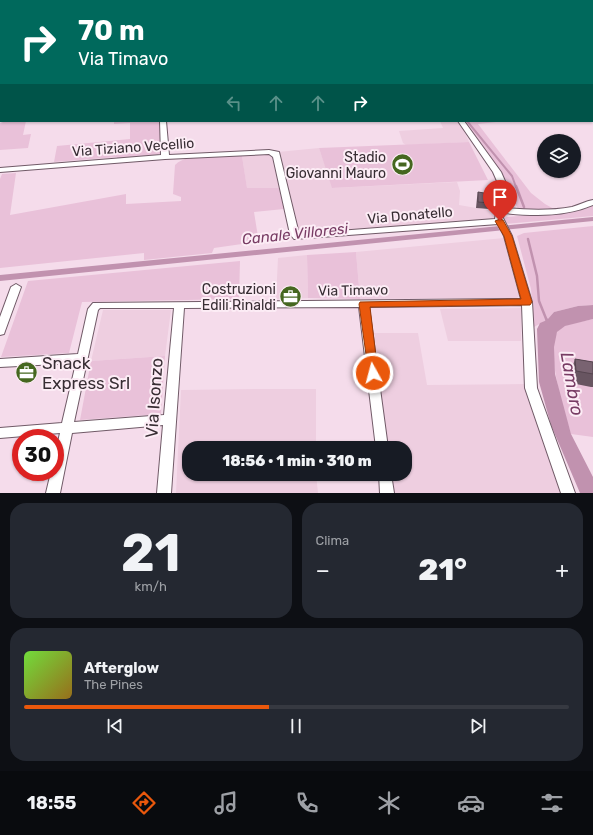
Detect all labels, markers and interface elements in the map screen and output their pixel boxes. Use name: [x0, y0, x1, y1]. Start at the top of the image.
text: 70 m: [78, 14, 145, 47]
icon: right: [12, 16, 64, 68]
text: Via Timavo: [78, 48, 168, 70]
icon: left: [223, 92, 245, 114]
icon: ahead: [265, 92, 287, 114]
icon: ahead: [307, 92, 329, 114]
icon: right: [349, 92, 371, 114]
map controls: [537, 134, 581, 178]
button: layers: [537, 134, 581, 178]
street label: Via Tiziano Vecellio: [71, 135, 195, 160]
place label: Stadio Giovanni Mauro: [286, 149, 386, 182]
sports icon: Stadio Giovanni Mauro: [389, 152, 415, 178]
pin: [483, 180, 517, 221]
icon: arrive: [489, 186, 511, 208]
street label: Via Donatello: [367, 203, 453, 228]
water label: Canale Villoresi: [241, 219, 349, 249]
place label: Costruzioni Edili Rinaldi: [202, 281, 276, 314]
street label: Via Timavo: [318, 281, 388, 300]
office icon: Costruzioni Edili Rinaldi: [278, 284, 304, 310]
water label: Lambro: [556, 350, 588, 418]
position arrow: [352, 352, 394, 394]
place label: Snack Express Srl: [42, 353, 130, 393]
street label: Via Isonzo: [141, 357, 167, 439]
office icon: Snack Express Srl: [13, 360, 39, 386]
speed limit sign: 30: [12, 429, 64, 481]
text: 18:56 · 1 min · 310 m: [222, 452, 372, 470]
text: 21: [121, 522, 181, 584]
text: Clima: [316, 533, 349, 548]
text: 21°: [418, 552, 467, 588]
text: −: [316, 557, 330, 584]
text: +: [555, 557, 569, 584]
text: km/h: [135, 579, 167, 594]
text: Afterglow: [84, 659, 159, 677]
text: The Pines: [84, 677, 143, 692]
icon: previous: [104, 715, 126, 737]
icon: pause: [285, 715, 307, 737]
icon: next: [467, 715, 489, 737]
icon: directions: [130, 789, 158, 817]
icon: music: [212, 789, 240, 817]
icon: phone: [293, 789, 321, 817]
icon: climate: [375, 789, 403, 817]
icon: car: [457, 789, 485, 817]
icon: filters: [538, 789, 566, 817]
text: 18:55: [27, 792, 76, 814]

